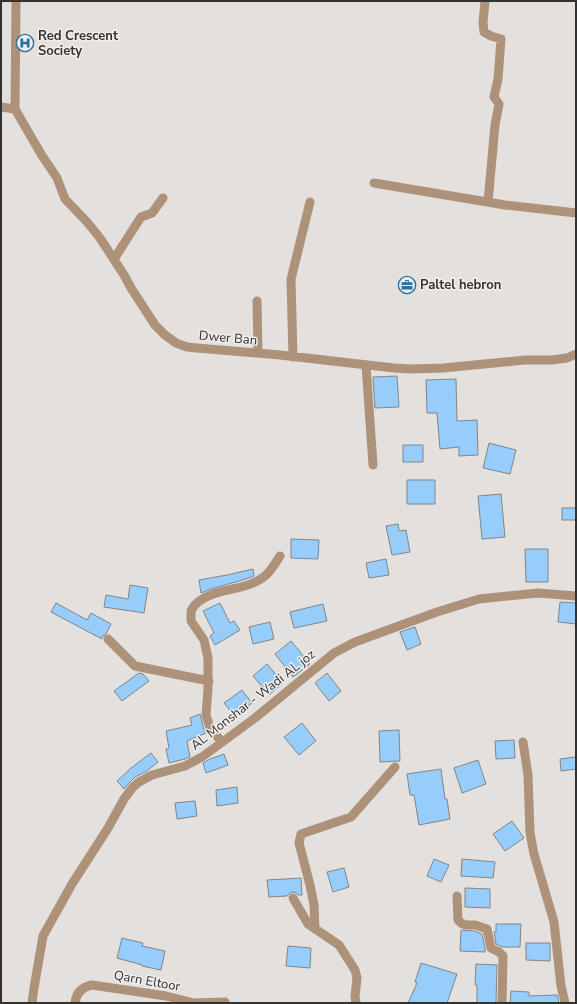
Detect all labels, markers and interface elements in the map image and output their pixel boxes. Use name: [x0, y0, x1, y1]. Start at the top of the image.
place label: Red Crescent Society: [38, 27, 119, 60]
hospital icon: Red Crescent Society: [15, 33, 35, 53]
office icon: Paltel hebron: [397, 275, 417, 295]
place label: Paltel hebron: [420, 276, 501, 294]
street label: Dwer Ban: [198, 326, 258, 350]
street label: AL Monshar - Wadi AL joz: [187, 646, 319, 754]
street label: Qarn Eltoor: [112, 966, 182, 996]

